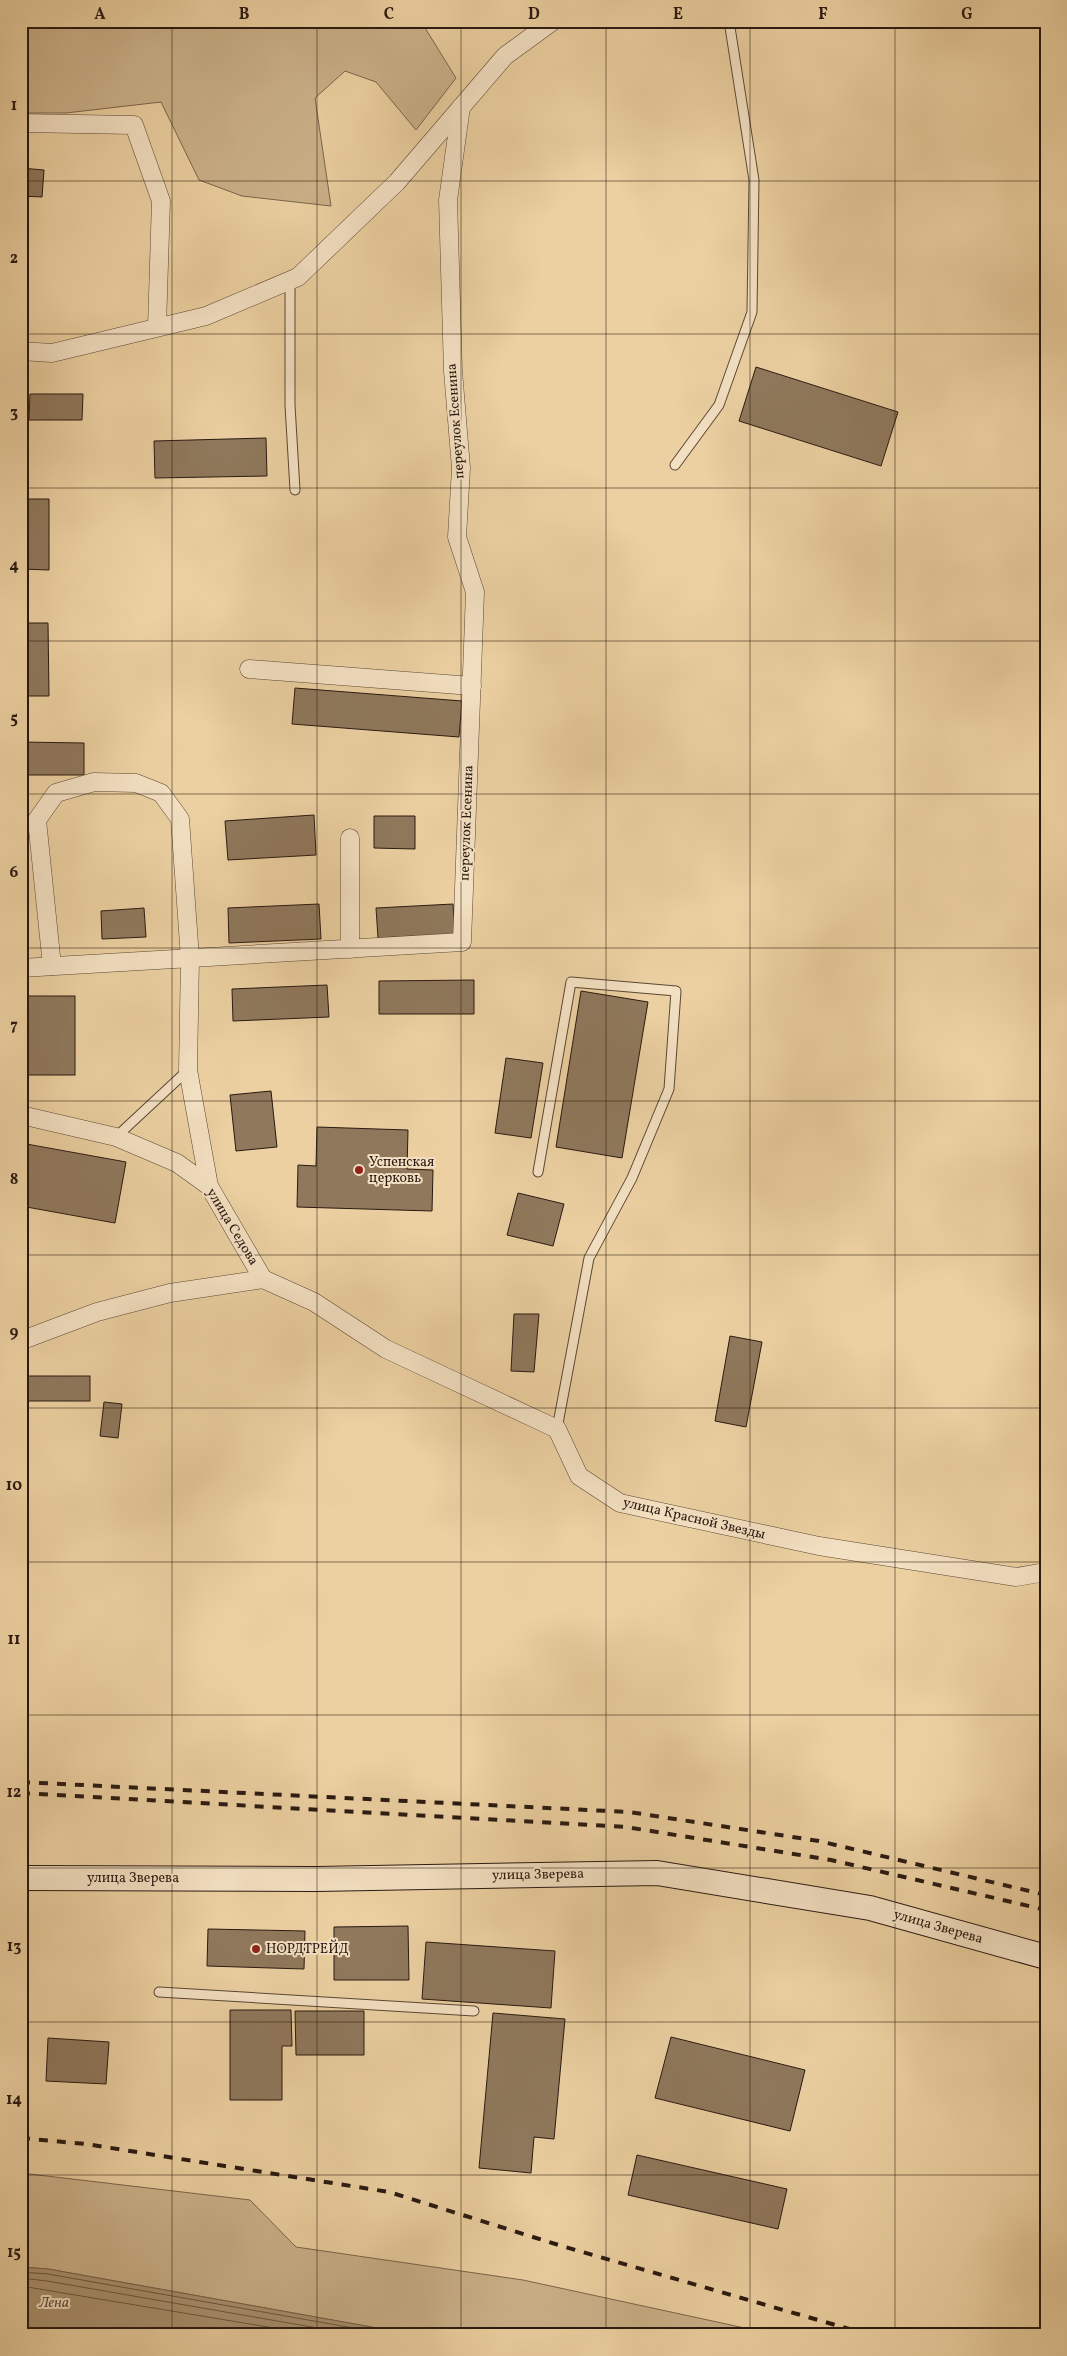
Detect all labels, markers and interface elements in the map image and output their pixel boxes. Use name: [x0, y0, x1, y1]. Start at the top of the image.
text: A: [94, 4, 106, 26]
text: B: [239, 4, 250, 26]
text: C: [384, 4, 394, 26]
text: D: [528, 4, 540, 26]
text: E: [673, 4, 683, 26]
text: F: [818, 4, 828, 26]
text: G: [961, 4, 973, 26]
text: 1: [11, 95, 17, 117]
text: 2: [10, 248, 18, 270]
street label: переулок Есенина: [442, 363, 470, 479]
text: 3: [10, 402, 18, 424]
text: 4: [9, 555, 19, 577]
text: 5: [10, 708, 18, 730]
street label: переулок Есенина: [455, 765, 479, 881]
text: 6: [10, 862, 19, 884]
text: 7: [10, 1015, 18, 1037]
place label: Успенская церковь: [369, 1153, 434, 1188]
marker: Успенская церковь: [353, 1164, 365, 1176]
text: 8: [10, 1169, 18, 1191]
street label: улица Седова: [201, 1185, 263, 1269]
text: 9: [10, 1322, 19, 1344]
text: 10: [6, 1475, 22, 1497]
street label: улица Красной Звезды: [621, 1493, 767, 1545]
text: 11: [8, 1629, 20, 1651]
text: 12: [7, 1782, 21, 1804]
street label: улица Зверева: [492, 1865, 584, 1885]
street label: улица Зверева: [87, 1869, 179, 1888]
street label: улица Зверева: [891, 1905, 985, 1949]
text: 13: [7, 1936, 21, 1958]
place label: НОРДТРЕЙД: [266, 1939, 349, 1959]
marker: НОРДТРЕЙД: [250, 1943, 262, 1955]
text: 14: [6, 2089, 22, 2111]
text: 15: [7, 2242, 21, 2264]
water label: Лена: [38, 2293, 69, 2314]

